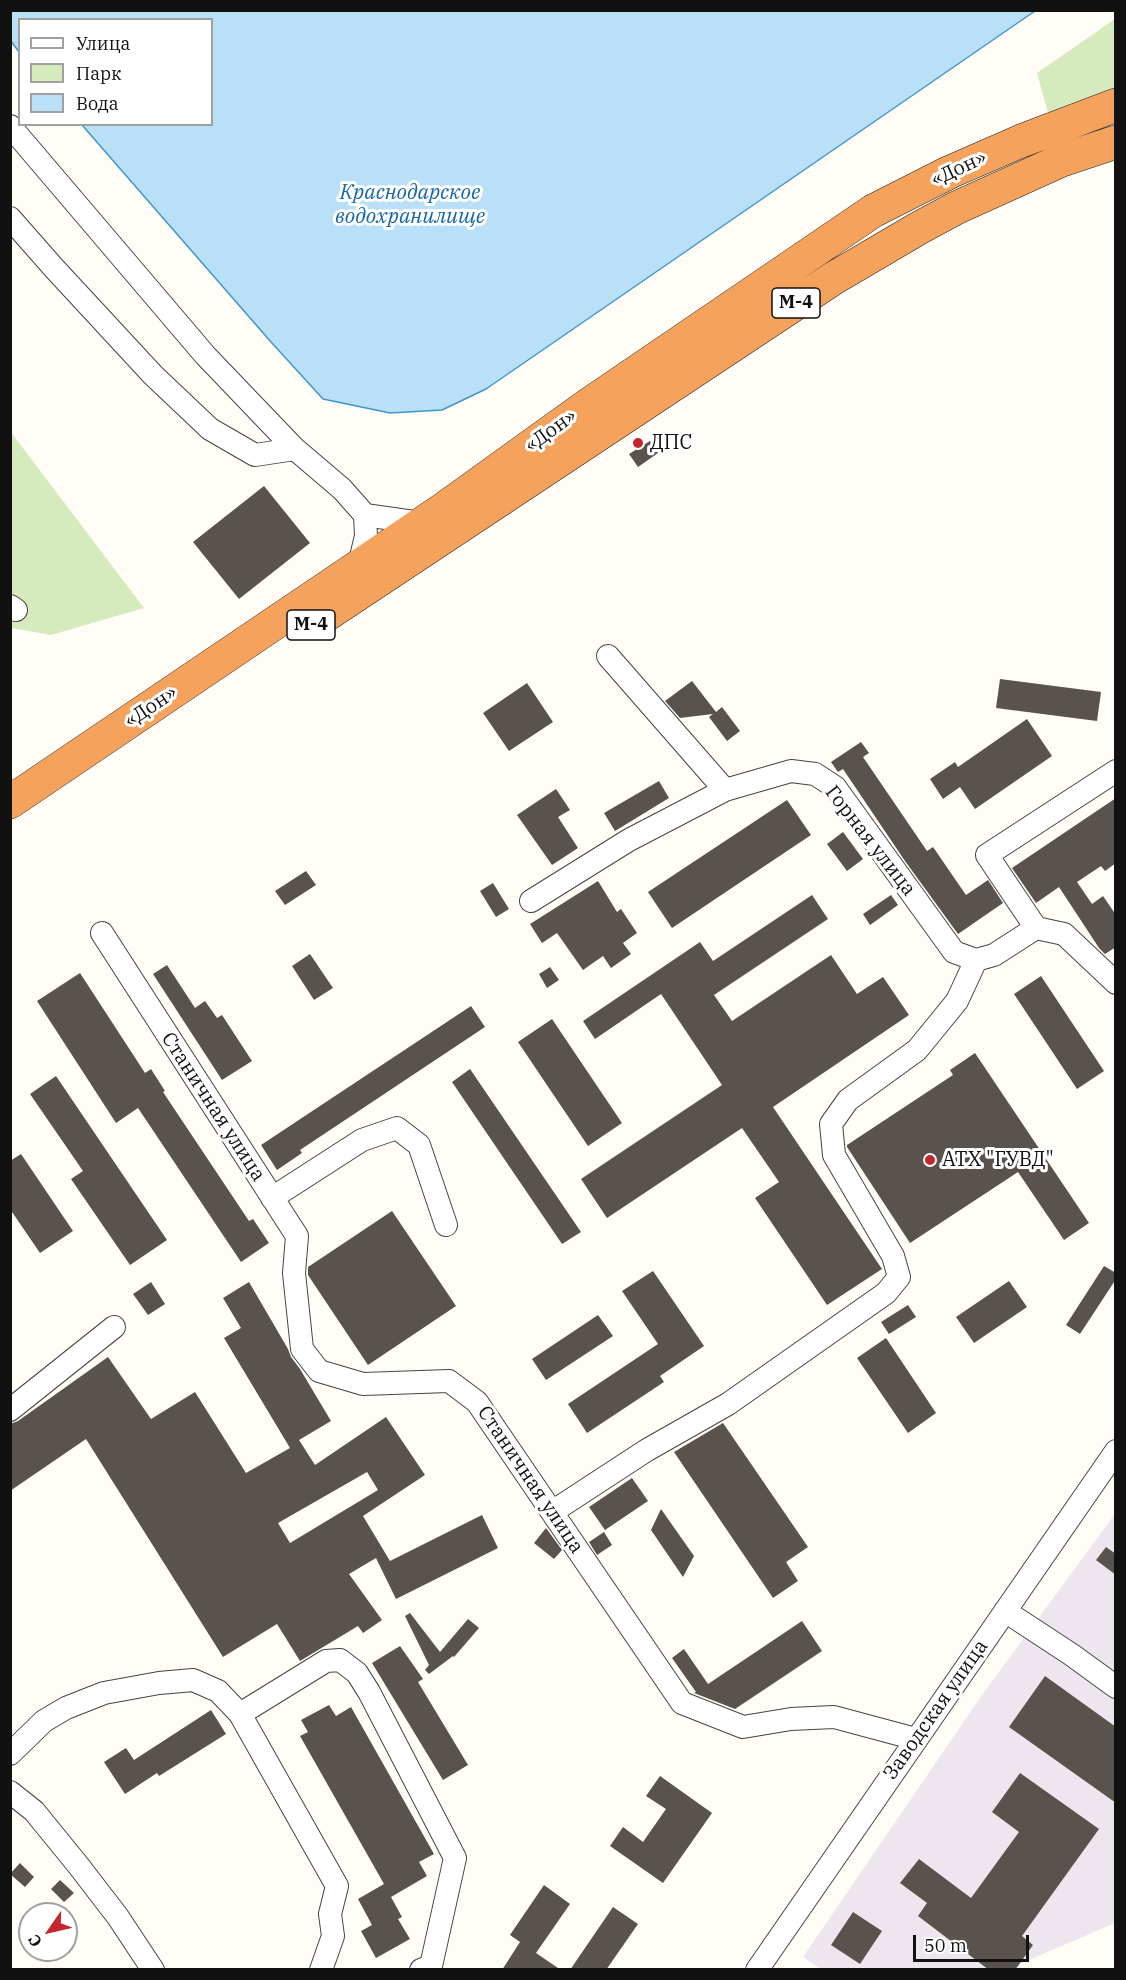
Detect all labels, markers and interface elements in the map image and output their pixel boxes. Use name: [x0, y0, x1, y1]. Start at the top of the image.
legend: [18, 18, 213, 126]
text: Улица: [76, 32, 130, 55]
text: Парк: [76, 62, 122, 85]
text: Вода: [76, 92, 119, 115]
street label: «Дон»: [928, 146, 990, 192]
water label: Краснодарское водохранилище: [335, 180, 485, 230]
road number: М-4: [772, 288, 820, 318]
street label: «Дон»: [521, 404, 581, 458]
place label: ДПС: [650, 431, 693, 455]
marker: ДПС: [631, 436, 645, 450]
road number: М-4: [287, 610, 335, 640]
street label: «Дон»: [120, 681, 182, 733]
street label: Горная улица: [819, 781, 921, 901]
street label: Станичная улица: [156, 1028, 270, 1186]
place label: АТХ "ГУВД": [942, 1148, 1054, 1172]
marker: АТХ "ГУВД": [923, 1153, 937, 1167]
street label: Станичная улица: [472, 1402, 588, 1558]
street label: Заводская улица: [879, 1635, 993, 1785]
north arrow: [18, 1902, 78, 1962]
scale bar: [916, 1923, 1032, 1961]
text: С: [23, 1931, 46, 1951]
text: 50 m: [924, 1934, 967, 1957]

